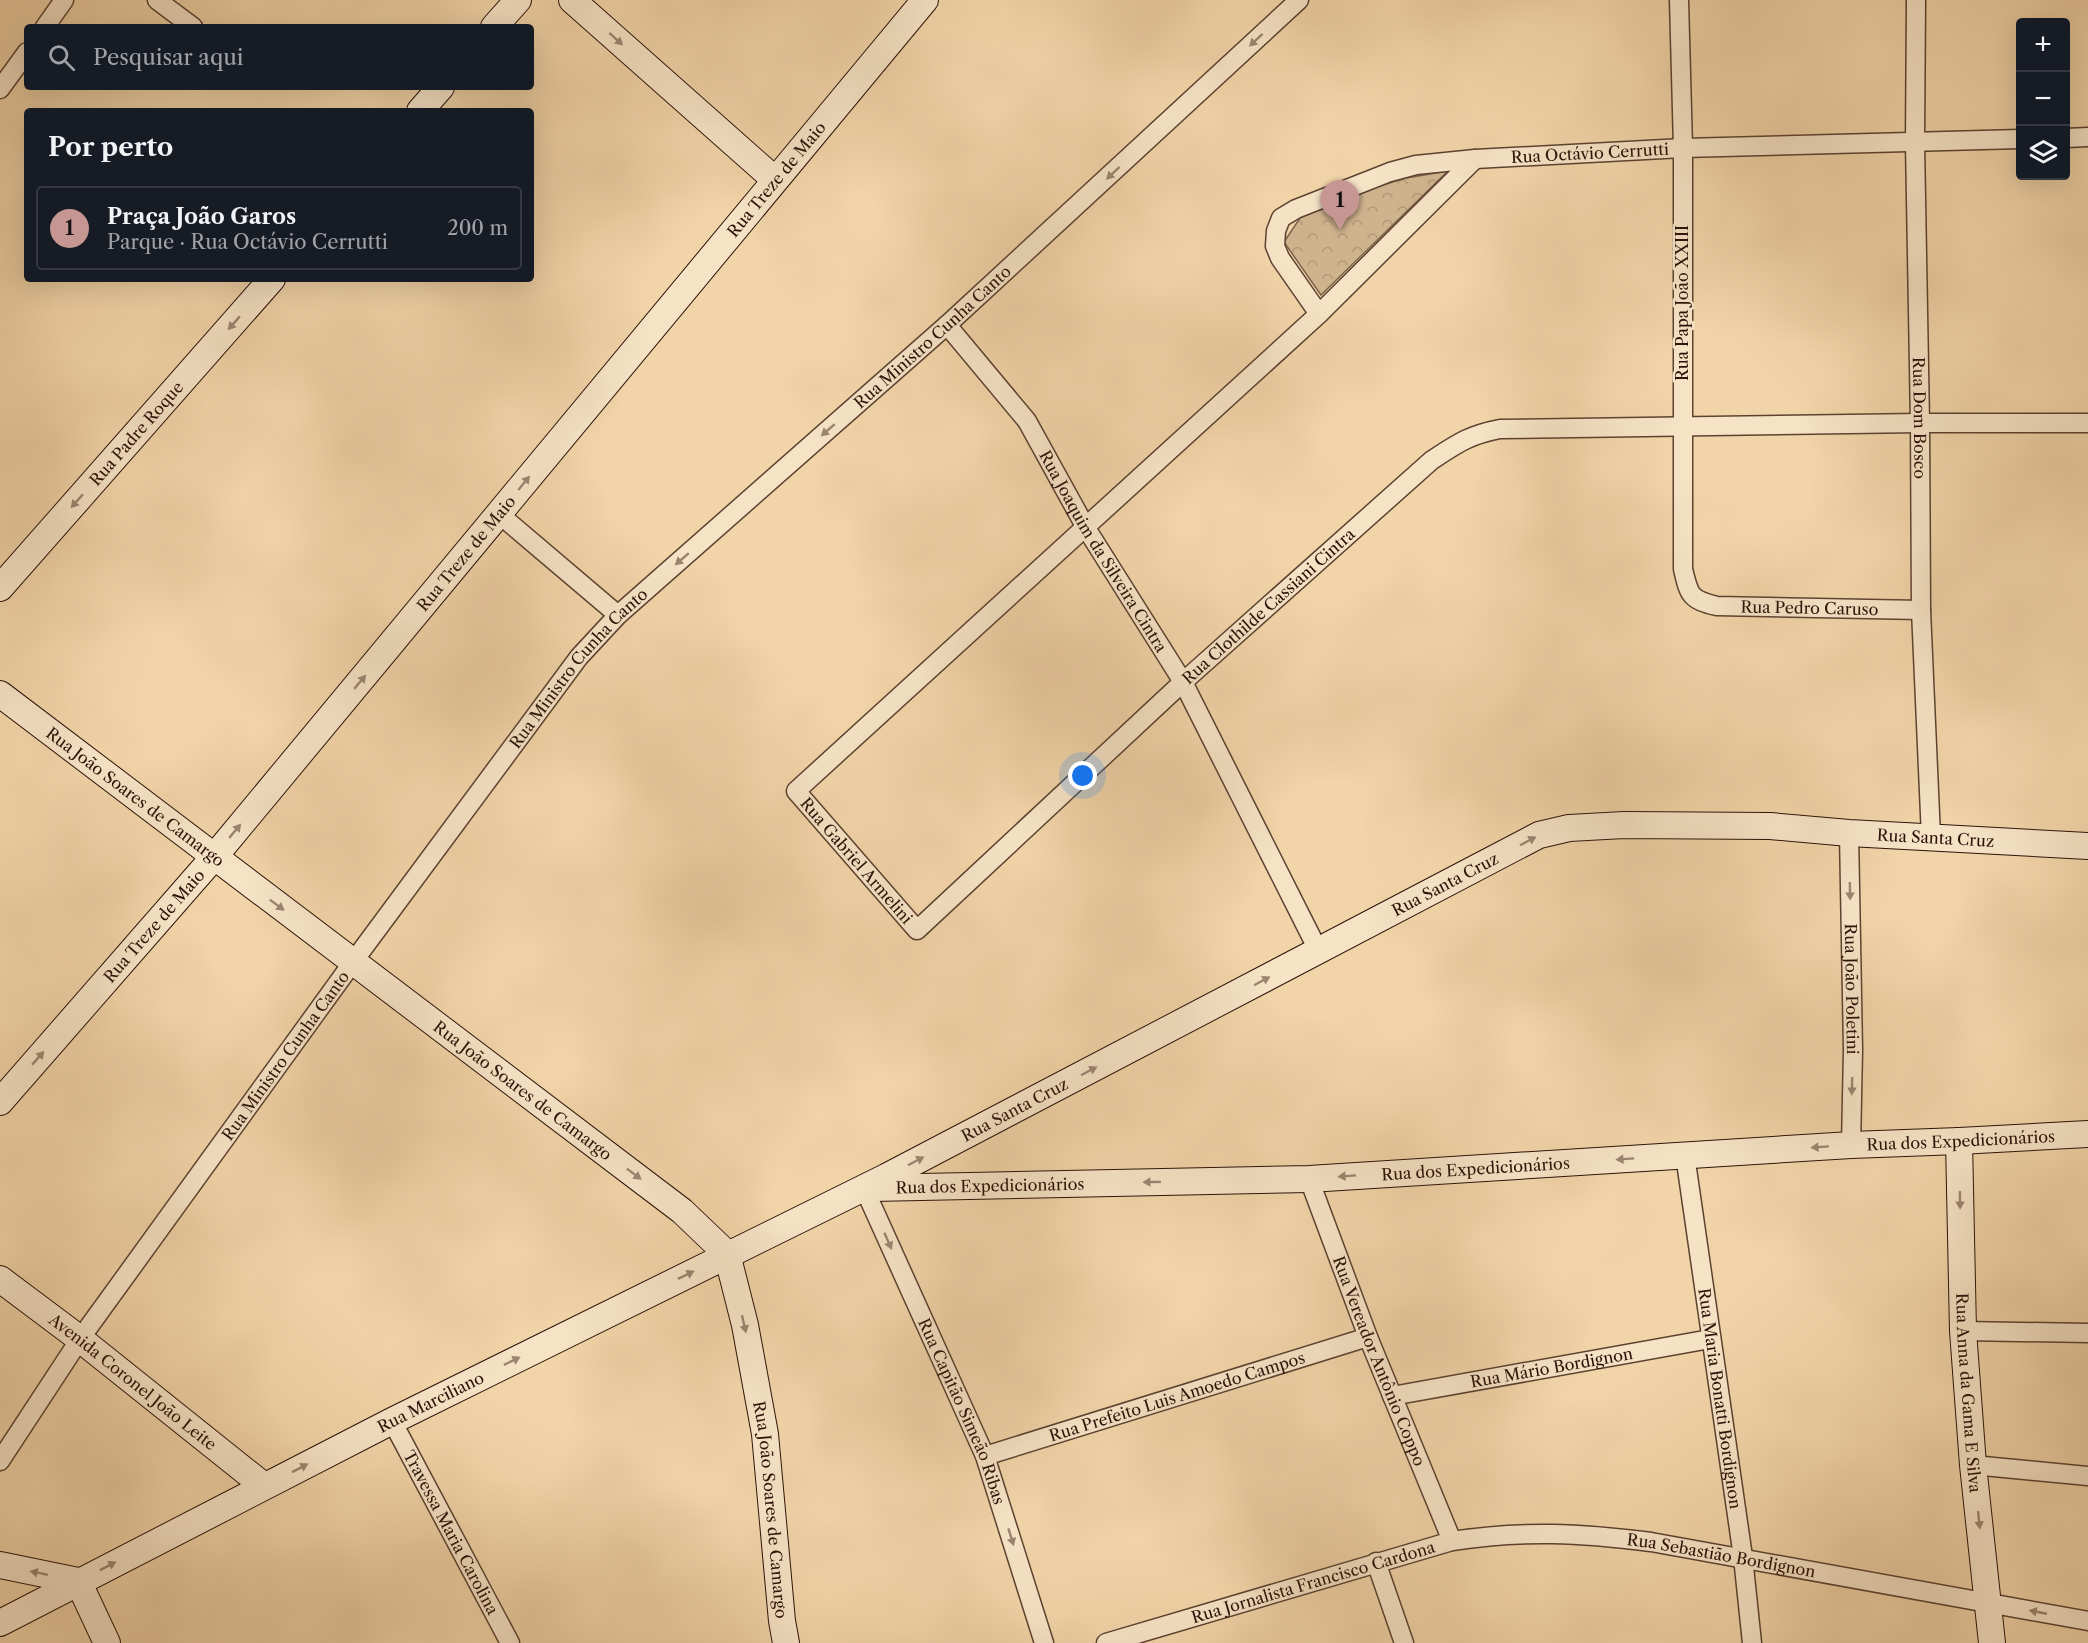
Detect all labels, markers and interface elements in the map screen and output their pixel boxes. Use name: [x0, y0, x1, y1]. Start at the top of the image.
map controls: [2016, 18, 2070, 180]
button: +: [2016, 18, 2070, 72]
search box: [24, 24, 534, 90]
one-way arrow: [608, 32, 623, 45]
one-way arrow: [1249, 33, 1264, 46]
icon: search: [45, 41, 78, 74]
text: Pesquisar aqui: [93, 44, 243, 71]
button: −: [2016, 72, 2070, 126]
street label: Rua Treze de Maio: [723, 117, 830, 241]
button: layers: [2016, 126, 2070, 180]
text: Por perto: [48, 131, 173, 163]
street label: Rua Octávio Cerrutti: [1510, 139, 1669, 167]
one-way arrow: [1106, 166, 1121, 180]
pin: 1: [1320, 180, 1360, 230]
text: Praça João Garos: [107, 203, 296, 230]
text: 1: [65, 216, 74, 240]
text: 200 m: [447, 216, 508, 240]
street label: Rua Papa João XXIII: [1672, 225, 1692, 381]
text: Parque · Rua Octávio Cerrutti: [107, 230, 388, 254]
street label: Rua Ministro Cunha Canto: [850, 261, 1015, 412]
one-way arrow: [227, 315, 240, 331]
street label: Rua Dom Bosco: [1909, 357, 1930, 479]
street label: Rua Padre Roque: [85, 377, 187, 490]
one-way arrow: [821, 423, 836, 436]
street label: Rua Joaquim da Silveira Cintra: [1035, 447, 1172, 656]
one-way arrow: [518, 475, 531, 491]
street label: Rua Treze de Maio: [412, 491, 520, 615]
one-way arrow: [71, 493, 84, 508]
street label: Rua Clothilde Cassiani Cintra: [1178, 523, 1359, 688]
one-way arrow: [675, 552, 690, 565]
street label: Rua Ministro Cunha Canto: [505, 584, 652, 752]
street label: Rua Pedro Caruso: [1740, 596, 1879, 619]
one-way arrow: [353, 674, 366, 690]
street label: Rua João Soares de Camargo: [42, 723, 229, 871]
your location: [1068, 761, 1097, 790]
street label: Rua Gabriel Armelini: [796, 793, 917, 928]
one-way arrow: [228, 824, 241, 839]
street label: Rua Santa Cruz: [1876, 825, 1995, 851]
one-way arrow: [1519, 836, 1536, 846]
street label: Rua Santa Cruz: [1388, 848, 1502, 920]
street label: Rua Treze de Maio: [99, 865, 209, 987]
one-way arrow: [1846, 882, 1855, 901]
one-way arrow: [270, 898, 285, 910]
street label: Rua João Poletini: [1841, 923, 1863, 1055]
street label: Rua Ministro Cunha Canto: [217, 967, 353, 1144]
one-way arrow: [1254, 976, 1271, 986]
street label: Rua João Soares de Camargo: [430, 1016, 616, 1164]
one-way arrow: [31, 1051, 44, 1066]
one-way arrow: [1081, 1066, 1098, 1076]
street label: Rua Santa Cruz: [958, 1074, 1071, 1146]
one-way arrow: [1848, 1076, 1857, 1095]
street label: Rua dos Expedicionários: [1866, 1126, 2056, 1154]
one-way arrow: [1810, 1142, 1829, 1151]
street label: Rua dos Expedicionários: [1381, 1153, 1570, 1184]
one-way arrow: [1616, 1154, 1635, 1164]
one-way arrow: [908, 1156, 925, 1166]
one-way arrow: [626, 1168, 641, 1180]
one-way arrow: [1337, 1172, 1356, 1181]
street label: Rua dos Expedicionários: [895, 1174, 1085, 1198]
one-way arrow: [1142, 1177, 1161, 1187]
one-way arrow: [1955, 1190, 1965, 1209]
one-way arrow: [884, 1233, 893, 1250]
street label: Rua Vereador Antônio Coppo: [1329, 1253, 1430, 1469]
one-way arrow: [678, 1270, 695, 1279]
street label: Rua Maria Bonatti Bordignon: [1694, 1287, 1746, 1510]
street label: Rua Anna da Gama E Silva: [1952, 1293, 1986, 1494]
street label: Avenida Coronel João Leite: [44, 1309, 221, 1454]
one-way arrow: [740, 1315, 750, 1333]
street label: Rua Capitão Simeão Ribas: [914, 1315, 1010, 1507]
street label: Rua Mário Bordignon: [1469, 1343, 1634, 1392]
street label: Rua Prefeito Luis Amoedo Campos: [1047, 1347, 1307, 1445]
one-way arrow: [503, 1357, 520, 1366]
street label: Rua Marciliano: [374, 1367, 487, 1437]
street label: Rua João Soares de Camargo: [749, 1399, 792, 1619]
street label: Travessa Maria Carolina: [399, 1447, 503, 1618]
one-way arrow: [291, 1463, 308, 1472]
one-way arrow: [1975, 1511, 1984, 1530]
one-way arrow: [1007, 1528, 1016, 1546]
street label: Rua Sebastião Bordignon: [1626, 1529, 1817, 1582]
street label: Rua Jornalista Francisco Cardona: [1189, 1536, 1438, 1627]
one-way arrow: [99, 1561, 116, 1571]
one-way arrow: [29, 1568, 48, 1577]
one-way arrow: [2028, 1607, 2047, 1616]

